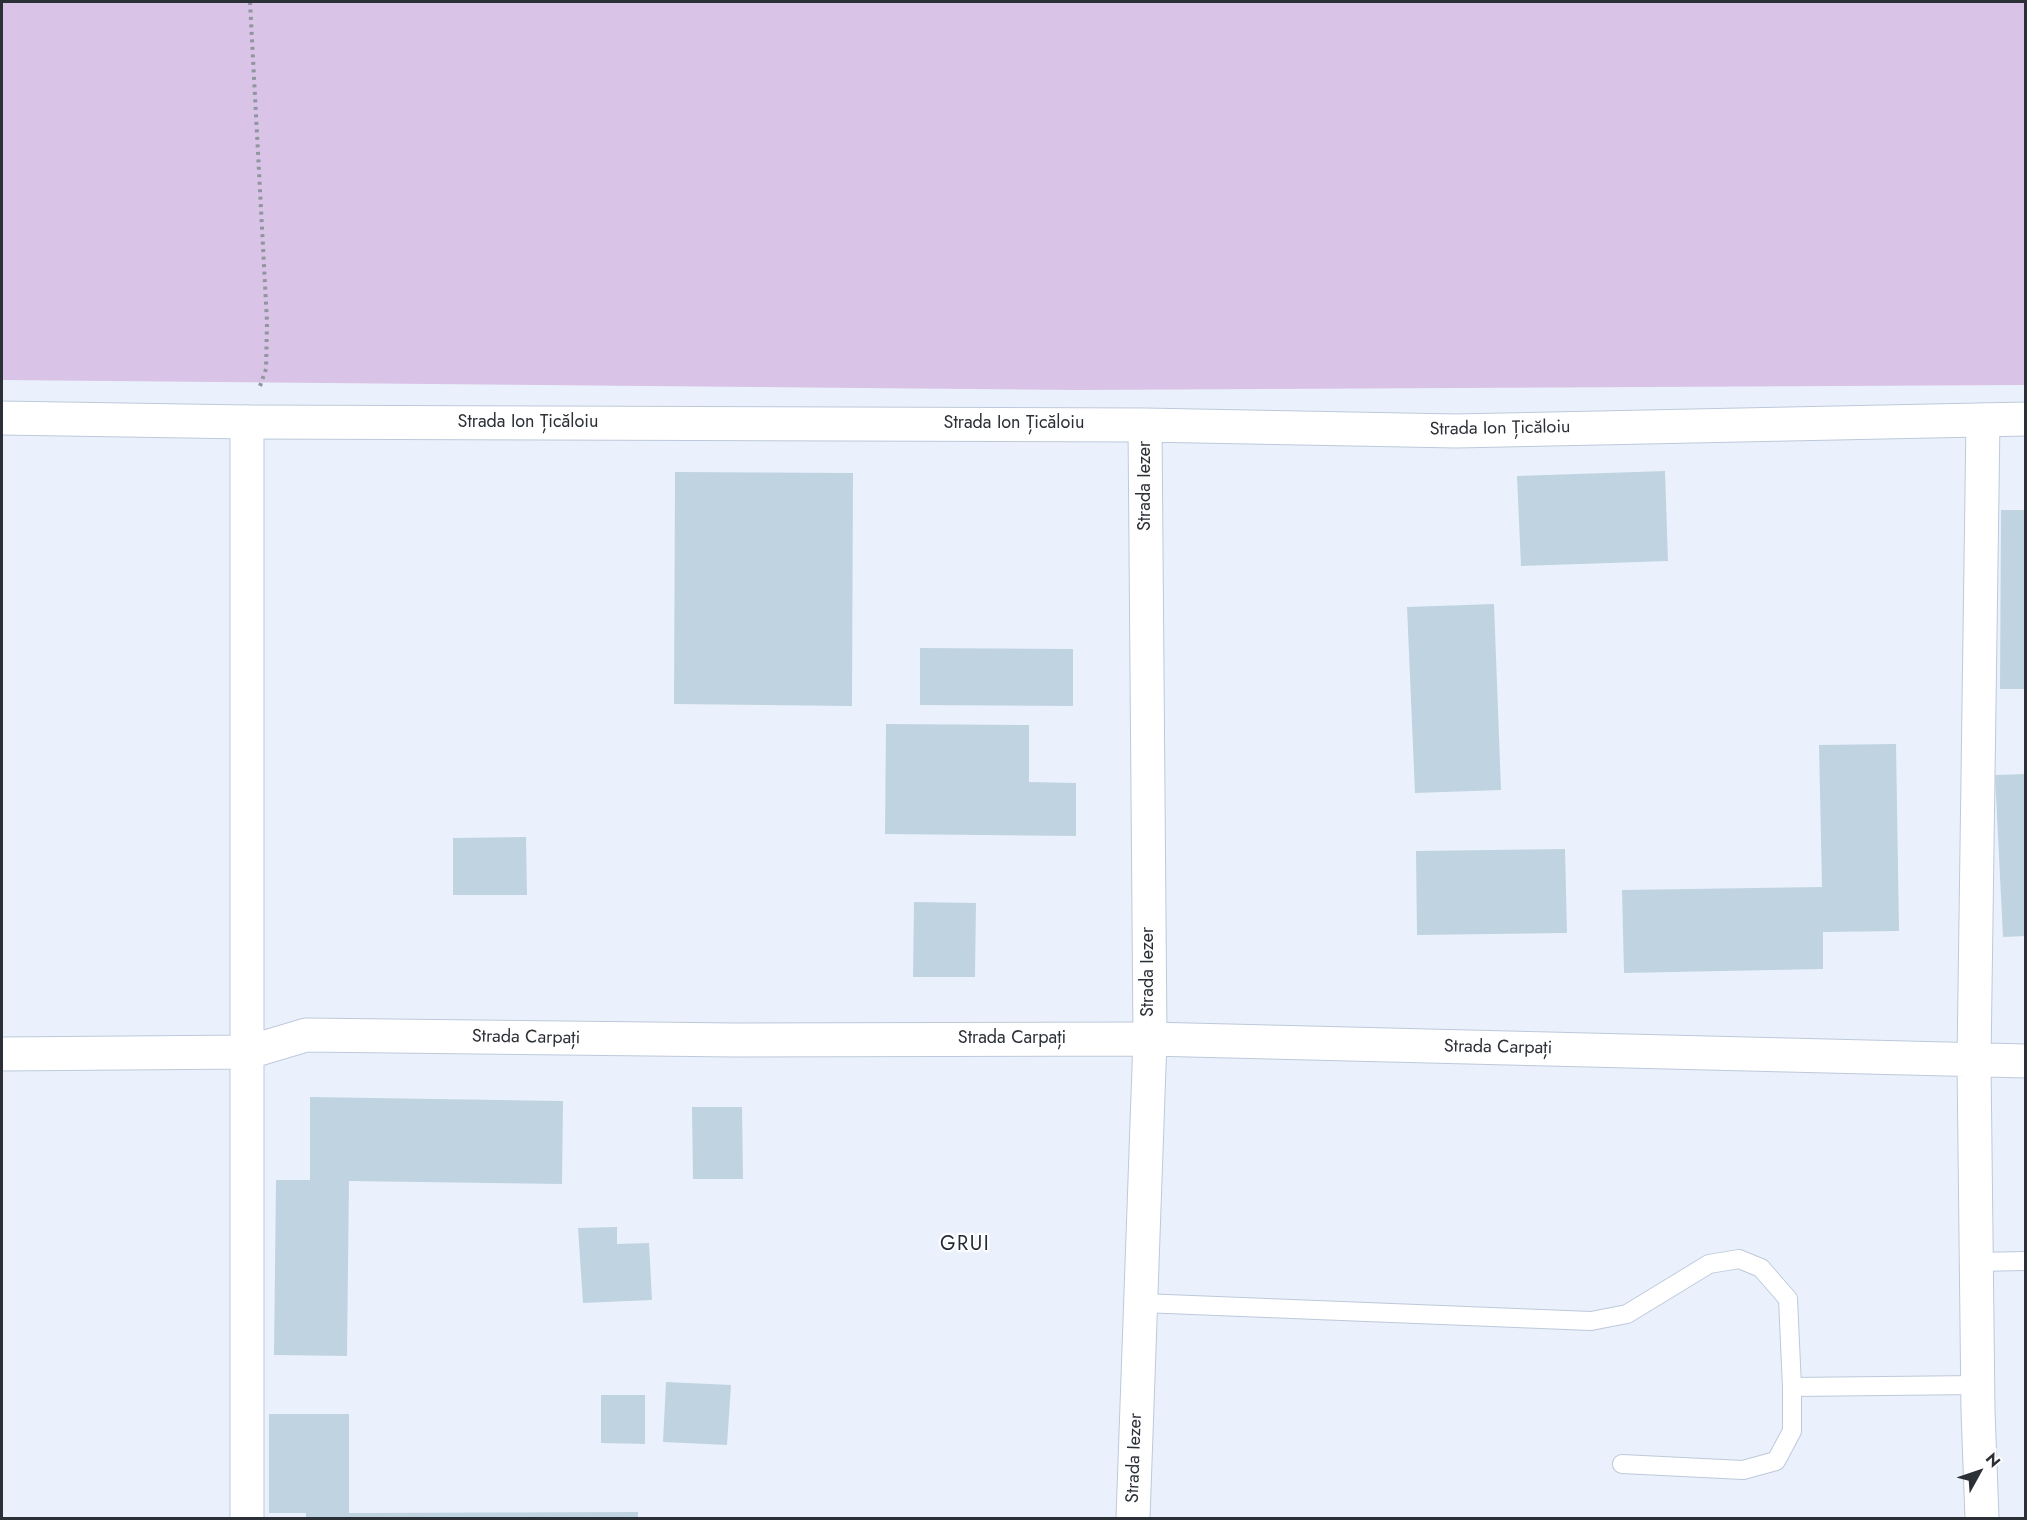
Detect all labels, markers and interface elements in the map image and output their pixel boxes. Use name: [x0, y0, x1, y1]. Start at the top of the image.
street label: Strada Ion Țicăloiu: [458, 412, 598, 434]
street label: Strada Ion Țicăloiu: [944, 413, 1084, 435]
street label: Strada Ion Țicăloiu: [1429, 417, 1571, 441]
street label: Strada Iezer: [1135, 441, 1157, 531]
street label: Strada Iezer: [1138, 927, 1160, 1017]
street label: Strada Carpați: [472, 1026, 580, 1050]
street label: Strada Carpați: [958, 1028, 1066, 1050]
street label: Strada Carpați: [1444, 1036, 1552, 1060]
district label: GRUI: [940, 1233, 990, 1257]
street label: Strada Iezer: [1123, 1413, 1147, 1503]
north arrow: [1949, 1442, 2009, 1502]
text: N: [1980, 1448, 2006, 1472]

